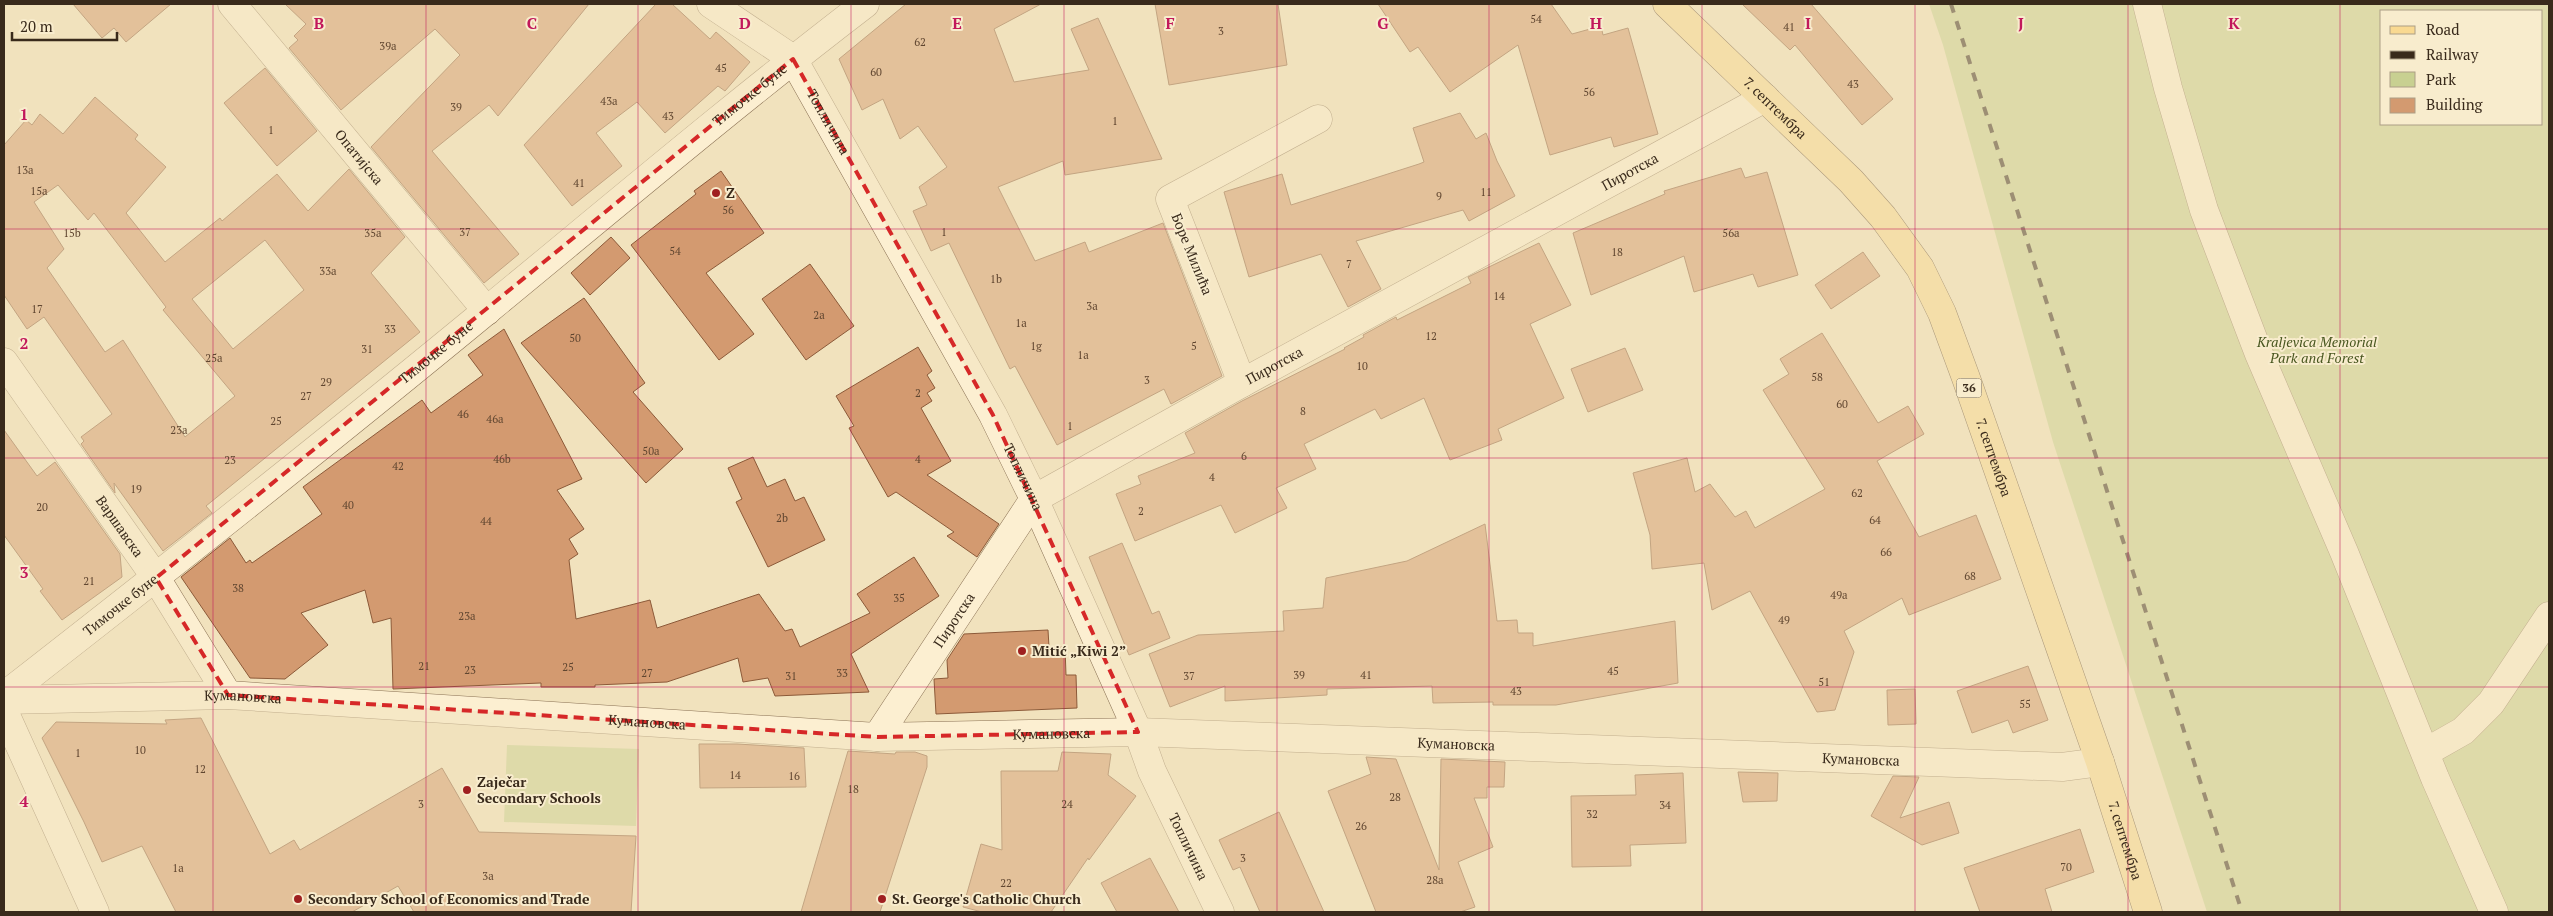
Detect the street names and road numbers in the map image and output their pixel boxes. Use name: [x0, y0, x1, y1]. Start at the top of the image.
street label: Тимочке буне: [708, 59, 791, 130]
street label: 7. септембра: [1739, 73, 1811, 143]
street label: Топличина: [803, 86, 855, 158]
street label: Опатијска: [331, 125, 388, 189]
street label: Пиротска: [1598, 148, 1661, 194]
street label: Боре Милића: [1167, 210, 1217, 298]
street label: Тимочке буне: [395, 316, 477, 388]
street label: Пиротска: [1242, 342, 1306, 388]
road number: 36: [1956, 378, 1982, 398]
street label: 7. септембра: [1972, 416, 2017, 499]
street label: Топличина: [999, 440, 1048, 513]
street label: Варшавска: [92, 492, 148, 561]
street label: Тимочке буне: [79, 569, 162, 640]
street label: Пиротска: [929, 589, 979, 651]
street label: Кумановска: [204, 685, 282, 707]
street label: Кумановска: [608, 710, 686, 734]
street label: Кумановска: [1013, 723, 1091, 743]
street label: Кумановска: [1417, 733, 1495, 755]
street label: Кумановска: [1822, 748, 1900, 770]
street label: 7. септембра: [2104, 799, 2147, 882]
street label: Топличина: [1165, 810, 1213, 883]

